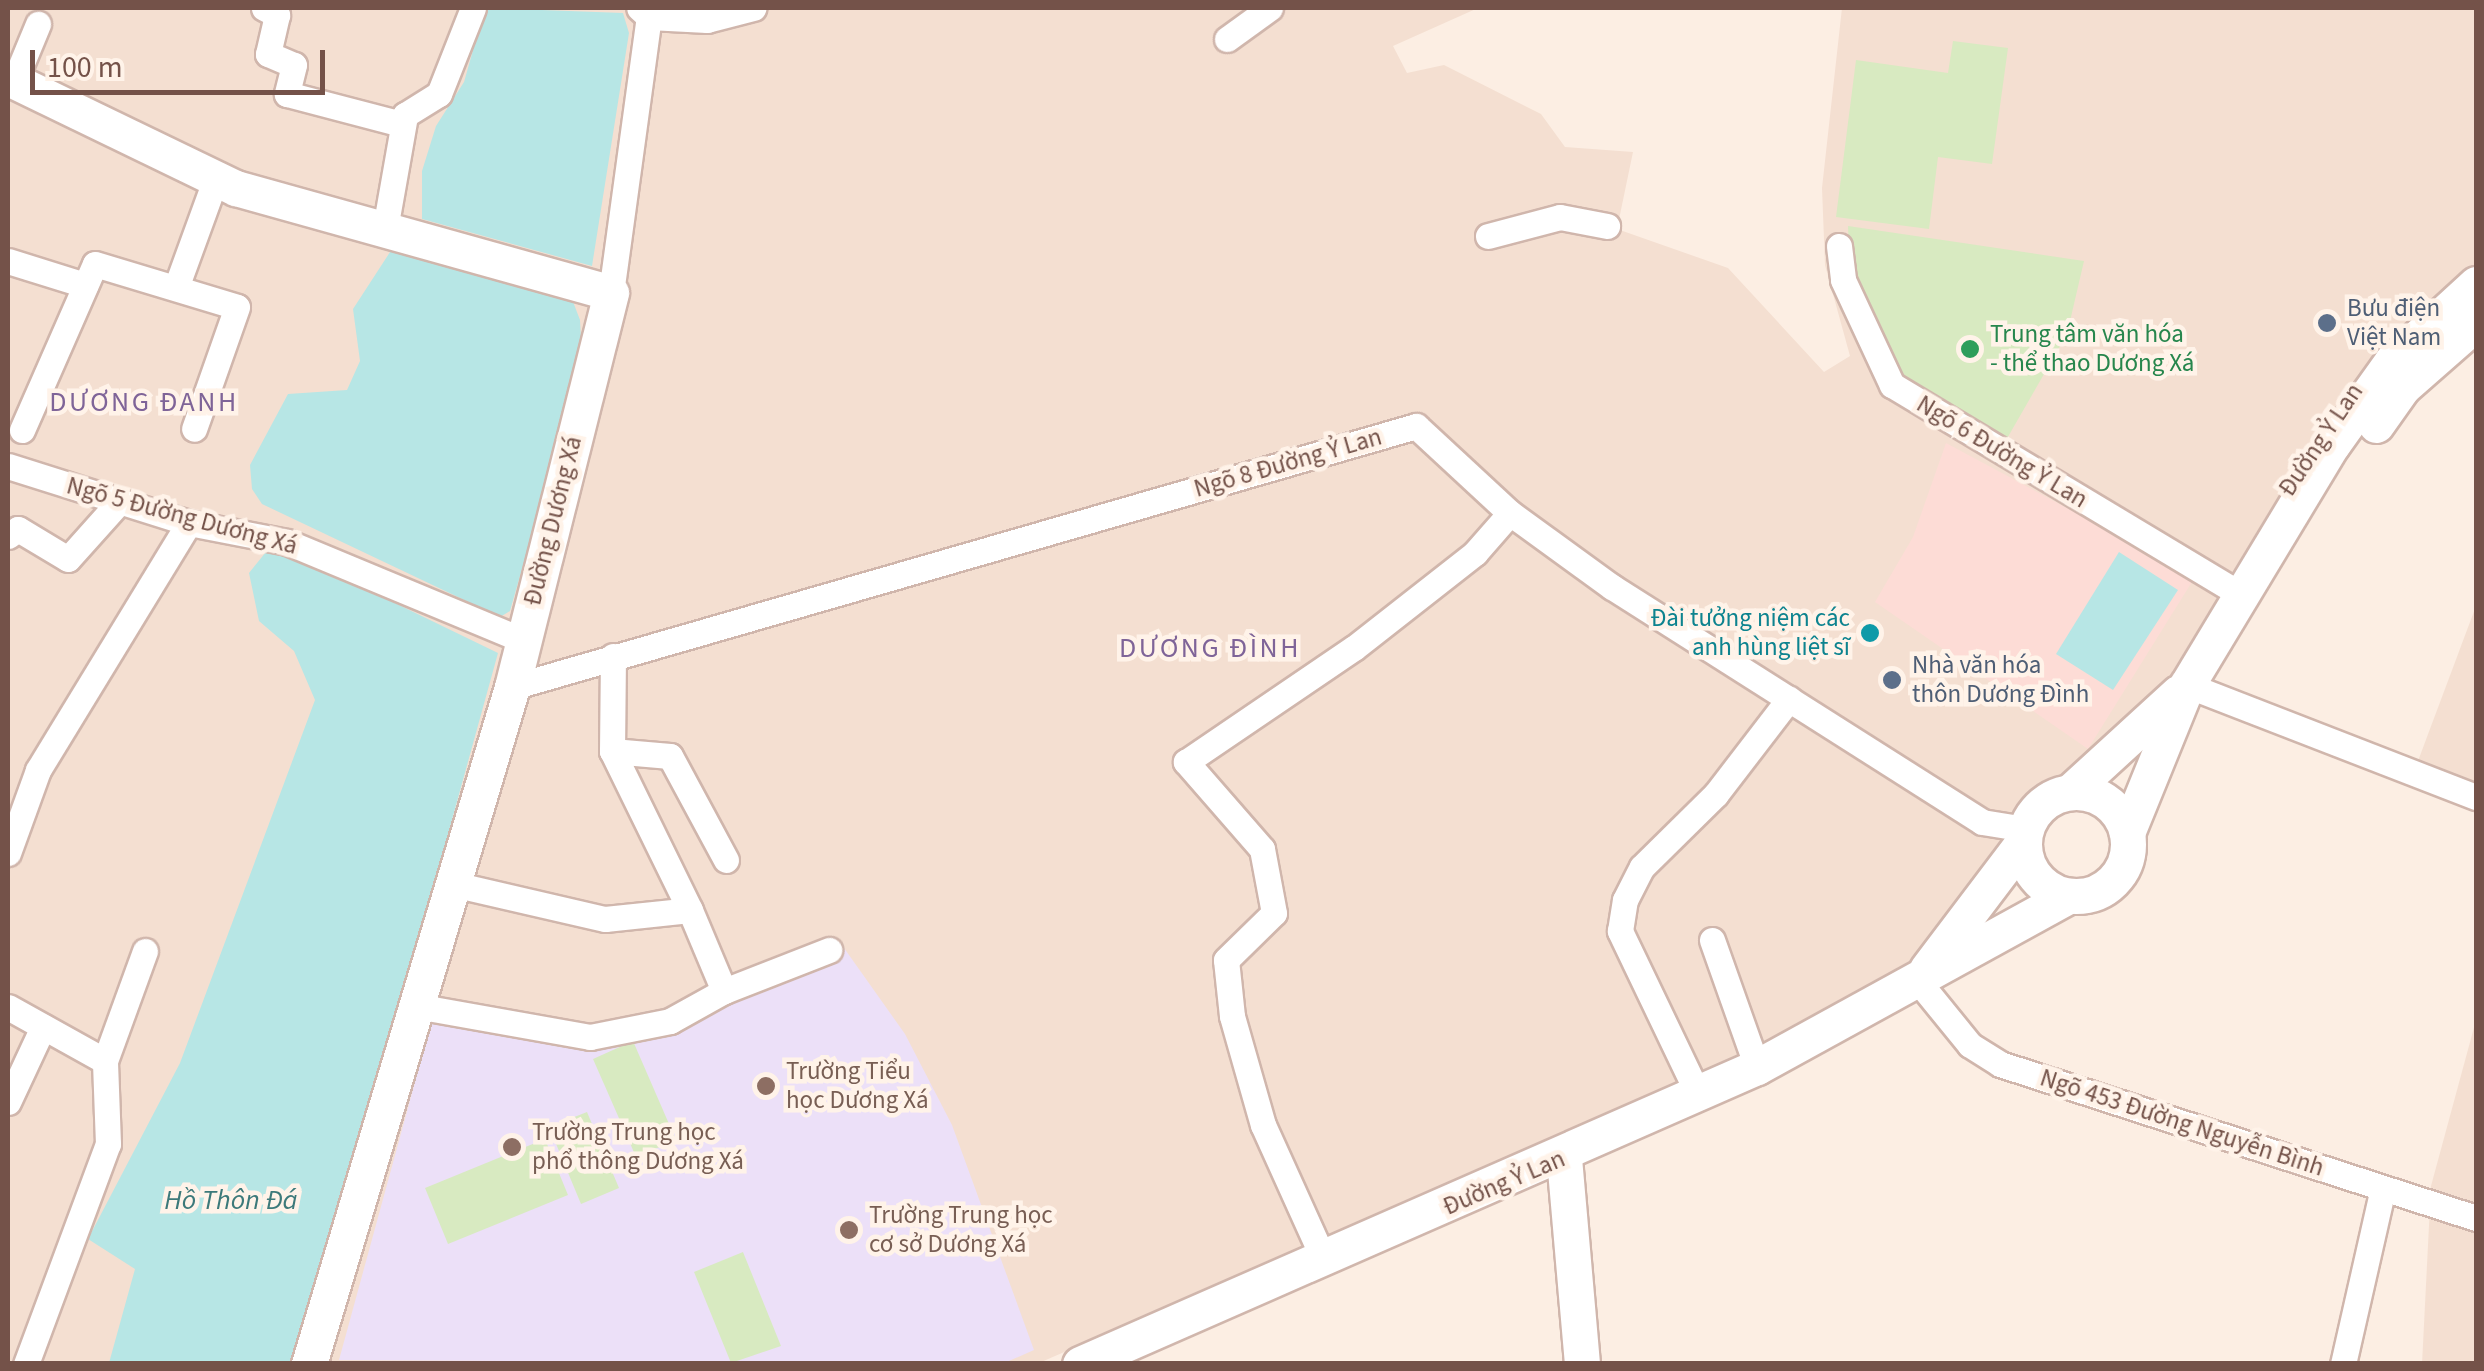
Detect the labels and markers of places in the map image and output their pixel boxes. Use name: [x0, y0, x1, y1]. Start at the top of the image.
place label: Bưu điện Việt Nam: [2347, 294, 2441, 353]
marker: Bưu điện Việt Nam: [2316, 312, 2338, 334]
place label: Trung tâm văn hóa - thể thao Dương Xá: [1990, 320, 2194, 379]
marker: Trung tâm văn hóa - thể thao Dương Xá: [1959, 338, 1981, 360]
place label: Đài tưởng niệm các anh hùng liệt sĩ: [1650, 604, 1850, 663]
marker: Đài tưởng niệm các anh hùng liệt sĩ: [1859, 622, 1881, 644]
place label: Nhà văn hóa thôn Dương Đình: [1912, 651, 2089, 710]
marker: Nhà văn hóa thôn Dương Đình: [1881, 669, 1903, 691]
place label: Trường Tiểu học Dương Xá: [786, 1057, 929, 1116]
marker: Trường Tiểu học Dương Xá: [755, 1075, 777, 1097]
place label: Trường Trung học phổ thông Dương Xá: [532, 1118, 744, 1177]
marker: Trường Trung học phổ thông Dương Xá: [501, 1136, 523, 1158]
place label: Trường Trung học cơ sở Dương Xá: [869, 1201, 1053, 1260]
marker: Trường Trung học cơ sở Dương Xá: [838, 1219, 860, 1241]

